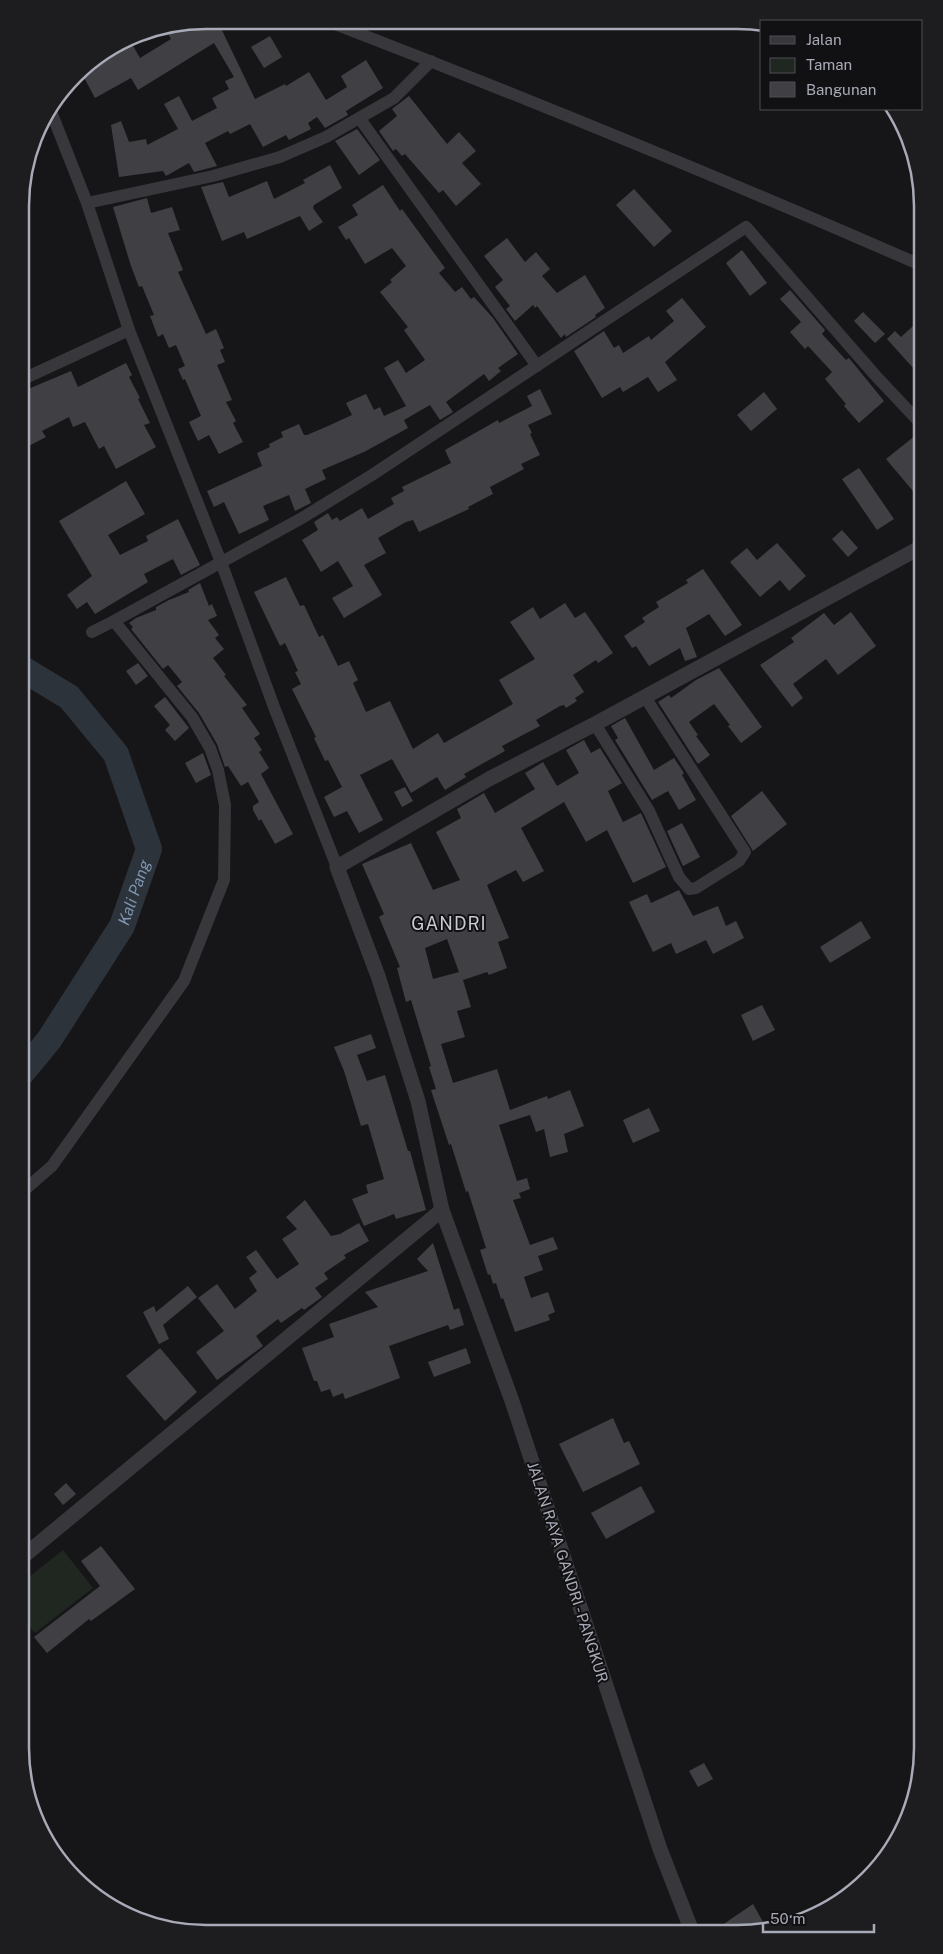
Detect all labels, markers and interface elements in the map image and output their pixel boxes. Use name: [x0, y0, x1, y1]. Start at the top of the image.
legend: [760, 20, 923, 110]
text: Jalan: [806, 31, 842, 48]
text: Taman: [806, 56, 852, 73]
text: Bangunan: [806, 81, 877, 98]
water label: Kali Pang: [114, 857, 154, 928]
district label: GANDRI: [411, 913, 487, 934]
street label: JALAN RAYA GANDRI - PANGKUR: [524, 1459, 612, 1685]
scale bar: [763, 1902, 874, 1934]
text: 50 m: [770, 1910, 805, 1927]

